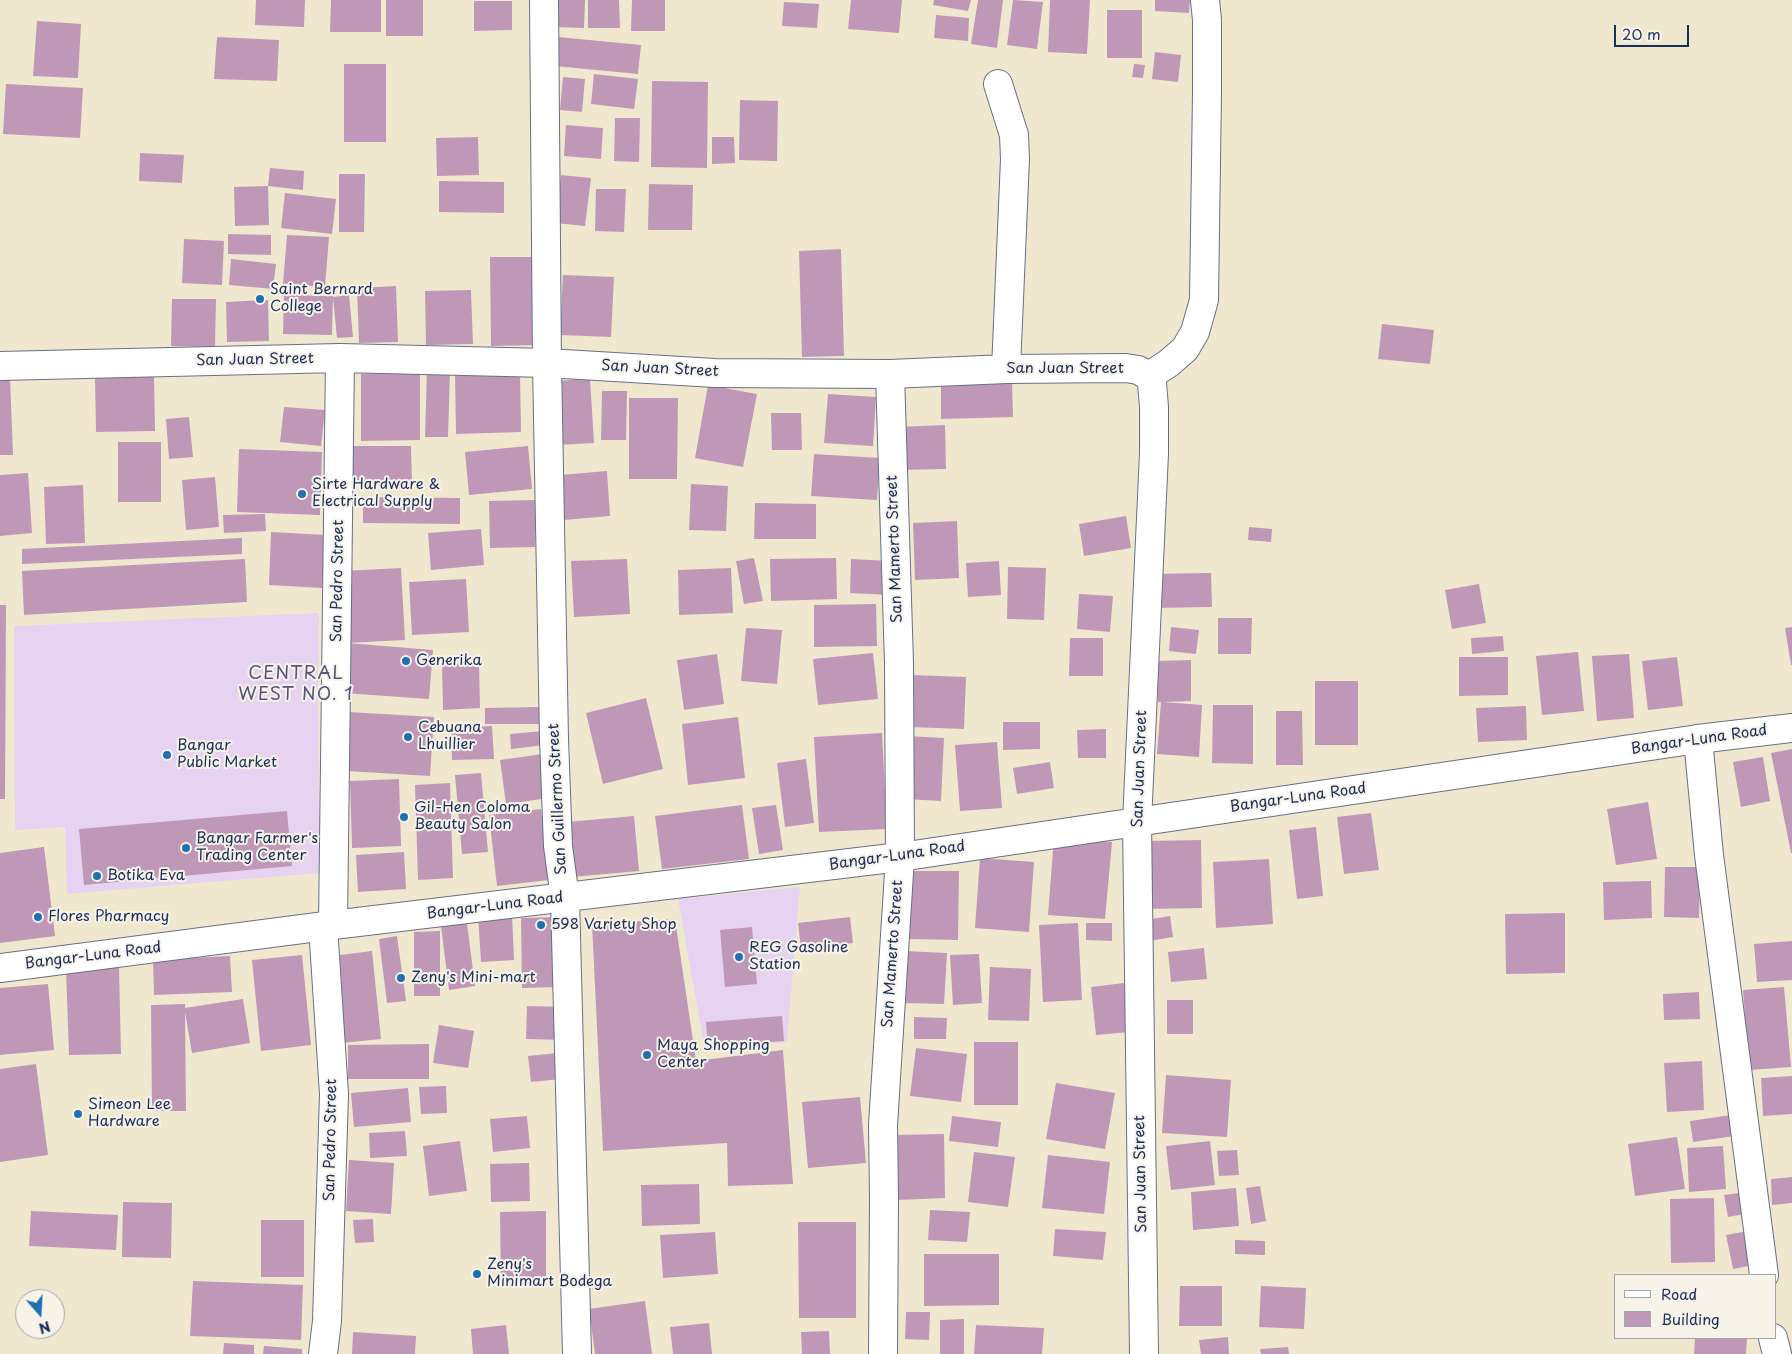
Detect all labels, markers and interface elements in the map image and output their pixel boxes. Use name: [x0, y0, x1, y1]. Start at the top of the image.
scale bar: [1617, 15, 1692, 47]
text: 20 m: [1622, 22, 1661, 45]
place label: Saint Bernard College: [270, 281, 373, 316]
marker: Saint Bernard College: [254, 293, 266, 305]
street label: San Juan Street: [196, 350, 314, 370]
street label: San Juan Street: [601, 357, 719, 381]
street label: San Juan Street: [1006, 360, 1124, 378]
street label: San Mamerto Street: [883, 475, 907, 623]
place label: Sirte Hardware & Electrical Supply: [312, 476, 440, 511]
marker: Sirte Hardware & Electrical Supply: [296, 488, 308, 500]
street label: San Pedro Street: [328, 520, 348, 642]
place label: Generika: [416, 652, 482, 670]
marker: Generika: [400, 655, 412, 667]
district label: CENTRAL WEST NO. 1: [237, 663, 355, 706]
street label: San Juan Street: [1129, 710, 1151, 828]
place label: Cebuana Lhuillier: [418, 719, 482, 754]
street label: Bangar-Luna Road: [1630, 722, 1768, 758]
street label: San Guillermo Street: [545, 723, 571, 875]
marker: Cebuana Lhuillier: [402, 731, 414, 743]
place label: Bangar Public Market: [177, 737, 277, 772]
marker: Bangar Public Market: [161, 749, 173, 761]
street label: Bangar-Luna Road: [1229, 780, 1367, 816]
place label: Gil-Hen Coloma Beauty Salon: [414, 799, 530, 834]
marker: Gil-Hen Coloma Beauty Salon: [398, 811, 410, 823]
place label: Bangar Farmer's Trading Center: [196, 830, 318, 865]
street label: Bangar-Luna Road: [828, 838, 966, 874]
marker: Bangar Farmer's Trading Center: [180, 842, 192, 854]
place label: Botika Eva: [107, 867, 185, 885]
marker: Botika Eva: [91, 870, 103, 882]
street label: San Mamerto Street: [879, 880, 907, 1028]
street label: Bangar-Luna Road: [426, 889, 564, 923]
place label: Flores Pharmacy: [48, 908, 169, 926]
marker: Flores Pharmacy: [32, 911, 44, 923]
place label: 598 Variety Shop: [551, 916, 677, 934]
marker: 598 Variety Shop: [535, 919, 547, 931]
street label: Bangar-Luna Road: [24, 939, 162, 973]
place label: REG Gasoline Station: [749, 939, 848, 974]
marker: REG Gasoline Station: [733, 951, 745, 963]
place label: Zeny's Mini-mart: [411, 969, 536, 987]
marker: Zeny's Mini-mart: [395, 972, 407, 984]
place label: Maya Shopping Center: [657, 1037, 770, 1072]
marker: Maya Shopping Center: [641, 1049, 653, 1061]
street label: San Pedro Street: [321, 1079, 341, 1201]
place label: Simeon Lee Hardware: [88, 1096, 171, 1131]
marker: Simeon Lee Hardware: [72, 1108, 84, 1120]
street label: San Juan Street: [1131, 1115, 1151, 1233]
place label: Zeny's Minimart Bodega: [487, 1256, 612, 1291]
marker: Zeny's Minimart Bodega: [471, 1268, 483, 1280]
legend: [1614, 1274, 1777, 1339]
text: Road: [1661, 1282, 1697, 1305]
north arrow: [15, 1289, 65, 1339]
text: Building: [1661, 1307, 1720, 1330]
text: N: [36, 1316, 53, 1339]

